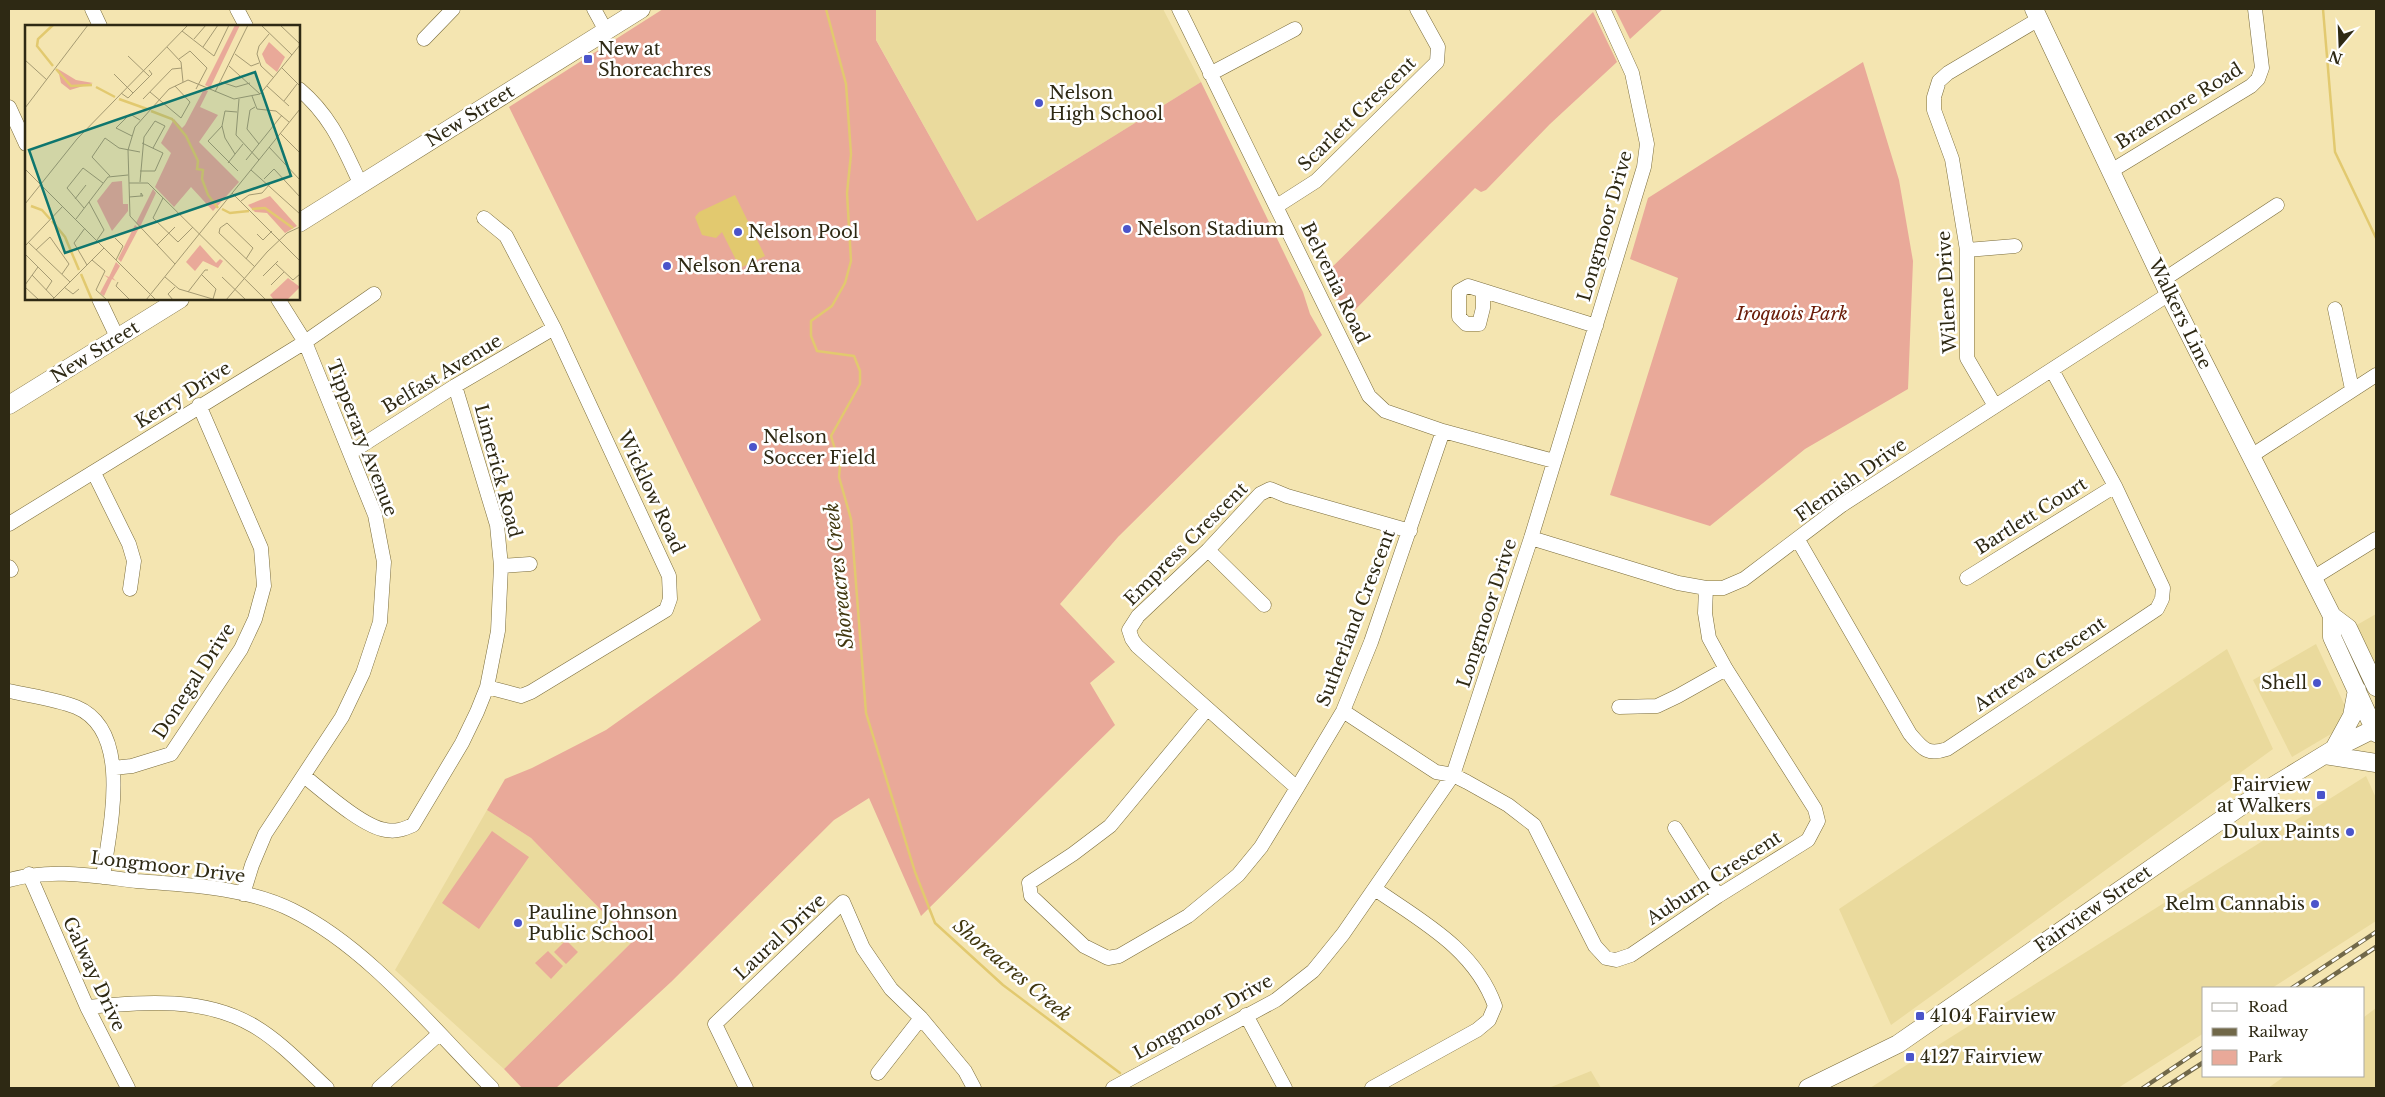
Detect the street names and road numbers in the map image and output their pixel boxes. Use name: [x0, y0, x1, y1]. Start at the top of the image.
street label: Scarlett Crescent: [1294, 52, 1421, 176]
street label: Braemore Road: [2111, 58, 2247, 154]
street label: New Street: [422, 80, 518, 152]
street label: Longmoor Drive: [1573, 148, 1637, 304]
street label: Belvenia Road: [1296, 219, 1374, 347]
street label: Wilene Drive: [1933, 230, 1961, 355]
street label: Walkers Line: [2143, 254, 2216, 373]
street label: New Street: [47, 316, 143, 388]
street label: Belfast Avenue: [378, 330, 506, 418]
street label: Kerry Drive: [131, 357, 235, 433]
street label: Tipperary Avenue: [322, 357, 402, 519]
street label: Limerick Road: [470, 402, 526, 540]
street label: Wicklow Road: [612, 426, 689, 557]
street label: Flemish Drive: [1791, 433, 1911, 527]
street label: Bartlett Court: [1971, 473, 2091, 559]
street label: Empress Crescent: [1120, 478, 1252, 610]
street label: Sutherland Crescent: [1312, 526, 1400, 710]
street label: Longmoor Drive: [1452, 536, 1522, 690]
street label: Artreva Crescent: [1969, 612, 2110, 717]
street label: Donegal Drive: [148, 619, 240, 743]
street label: Auburn Crescent: [1642, 826, 1786, 930]
street label: Longmoor Drive: [89, 847, 247, 887]
street label: Fairview Street: [2030, 860, 2156, 957]
street label: Laural Drive: [730, 889, 830, 985]
street label: Galway Drive: [58, 913, 130, 1035]
street label: Longmoor Drive: [1130, 970, 1276, 1064]

